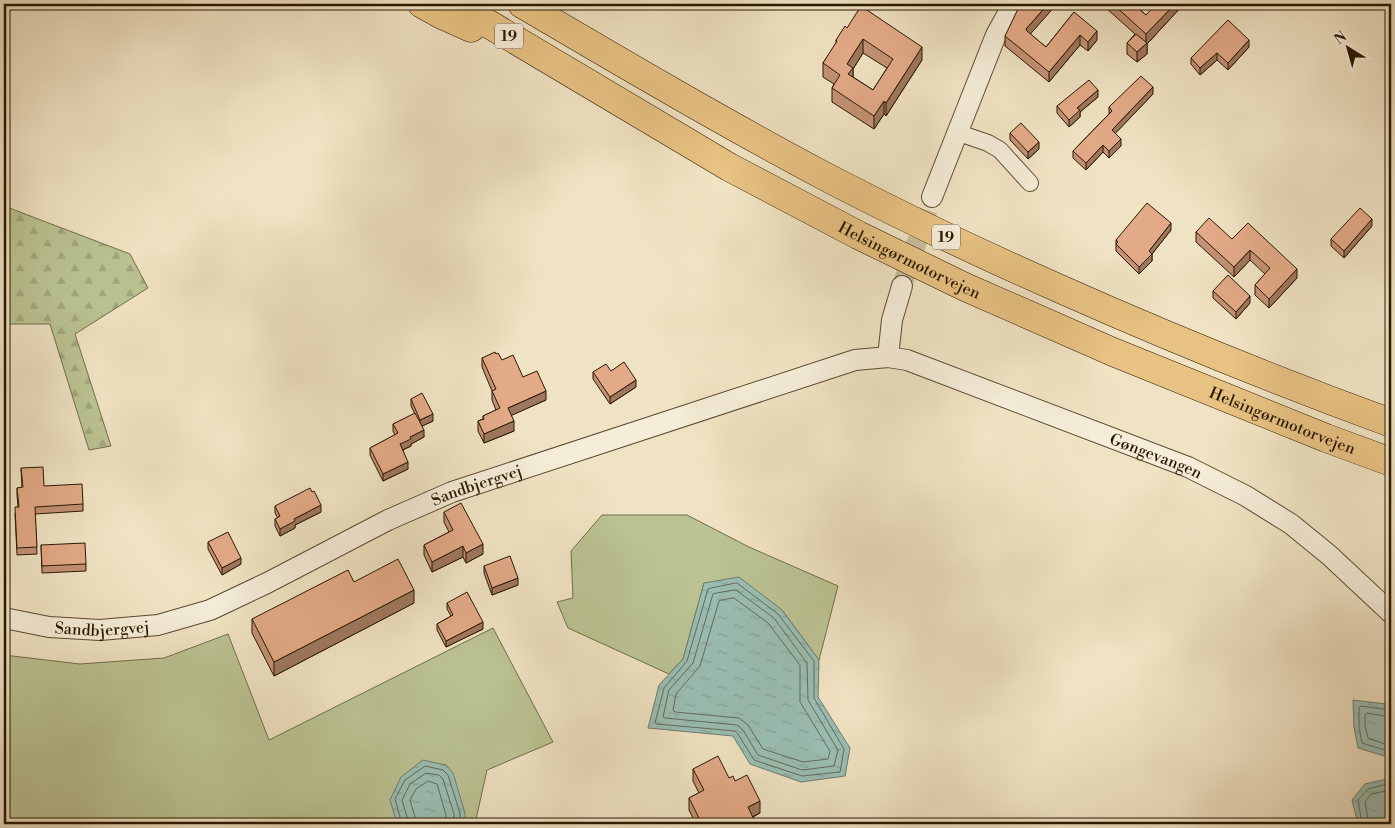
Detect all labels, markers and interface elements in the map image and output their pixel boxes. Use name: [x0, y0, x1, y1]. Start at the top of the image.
north arrow: [1322, 22, 1372, 72]
road number: 19: [495, 24, 523, 48]
text: N: [1331, 28, 1351, 49]
street label: Helsingørmotorvejen: [835, 217, 984, 304]
road number: 19: [932, 224, 960, 250]
street label: Helsingørmotorvejen: [1206, 383, 1359, 459]
street label: Gøngevangen: [1107, 429, 1206, 484]
street label: Sandbjergvej: [428, 461, 524, 511]
street label: Sandbjergvej: [54, 617, 150, 641]

